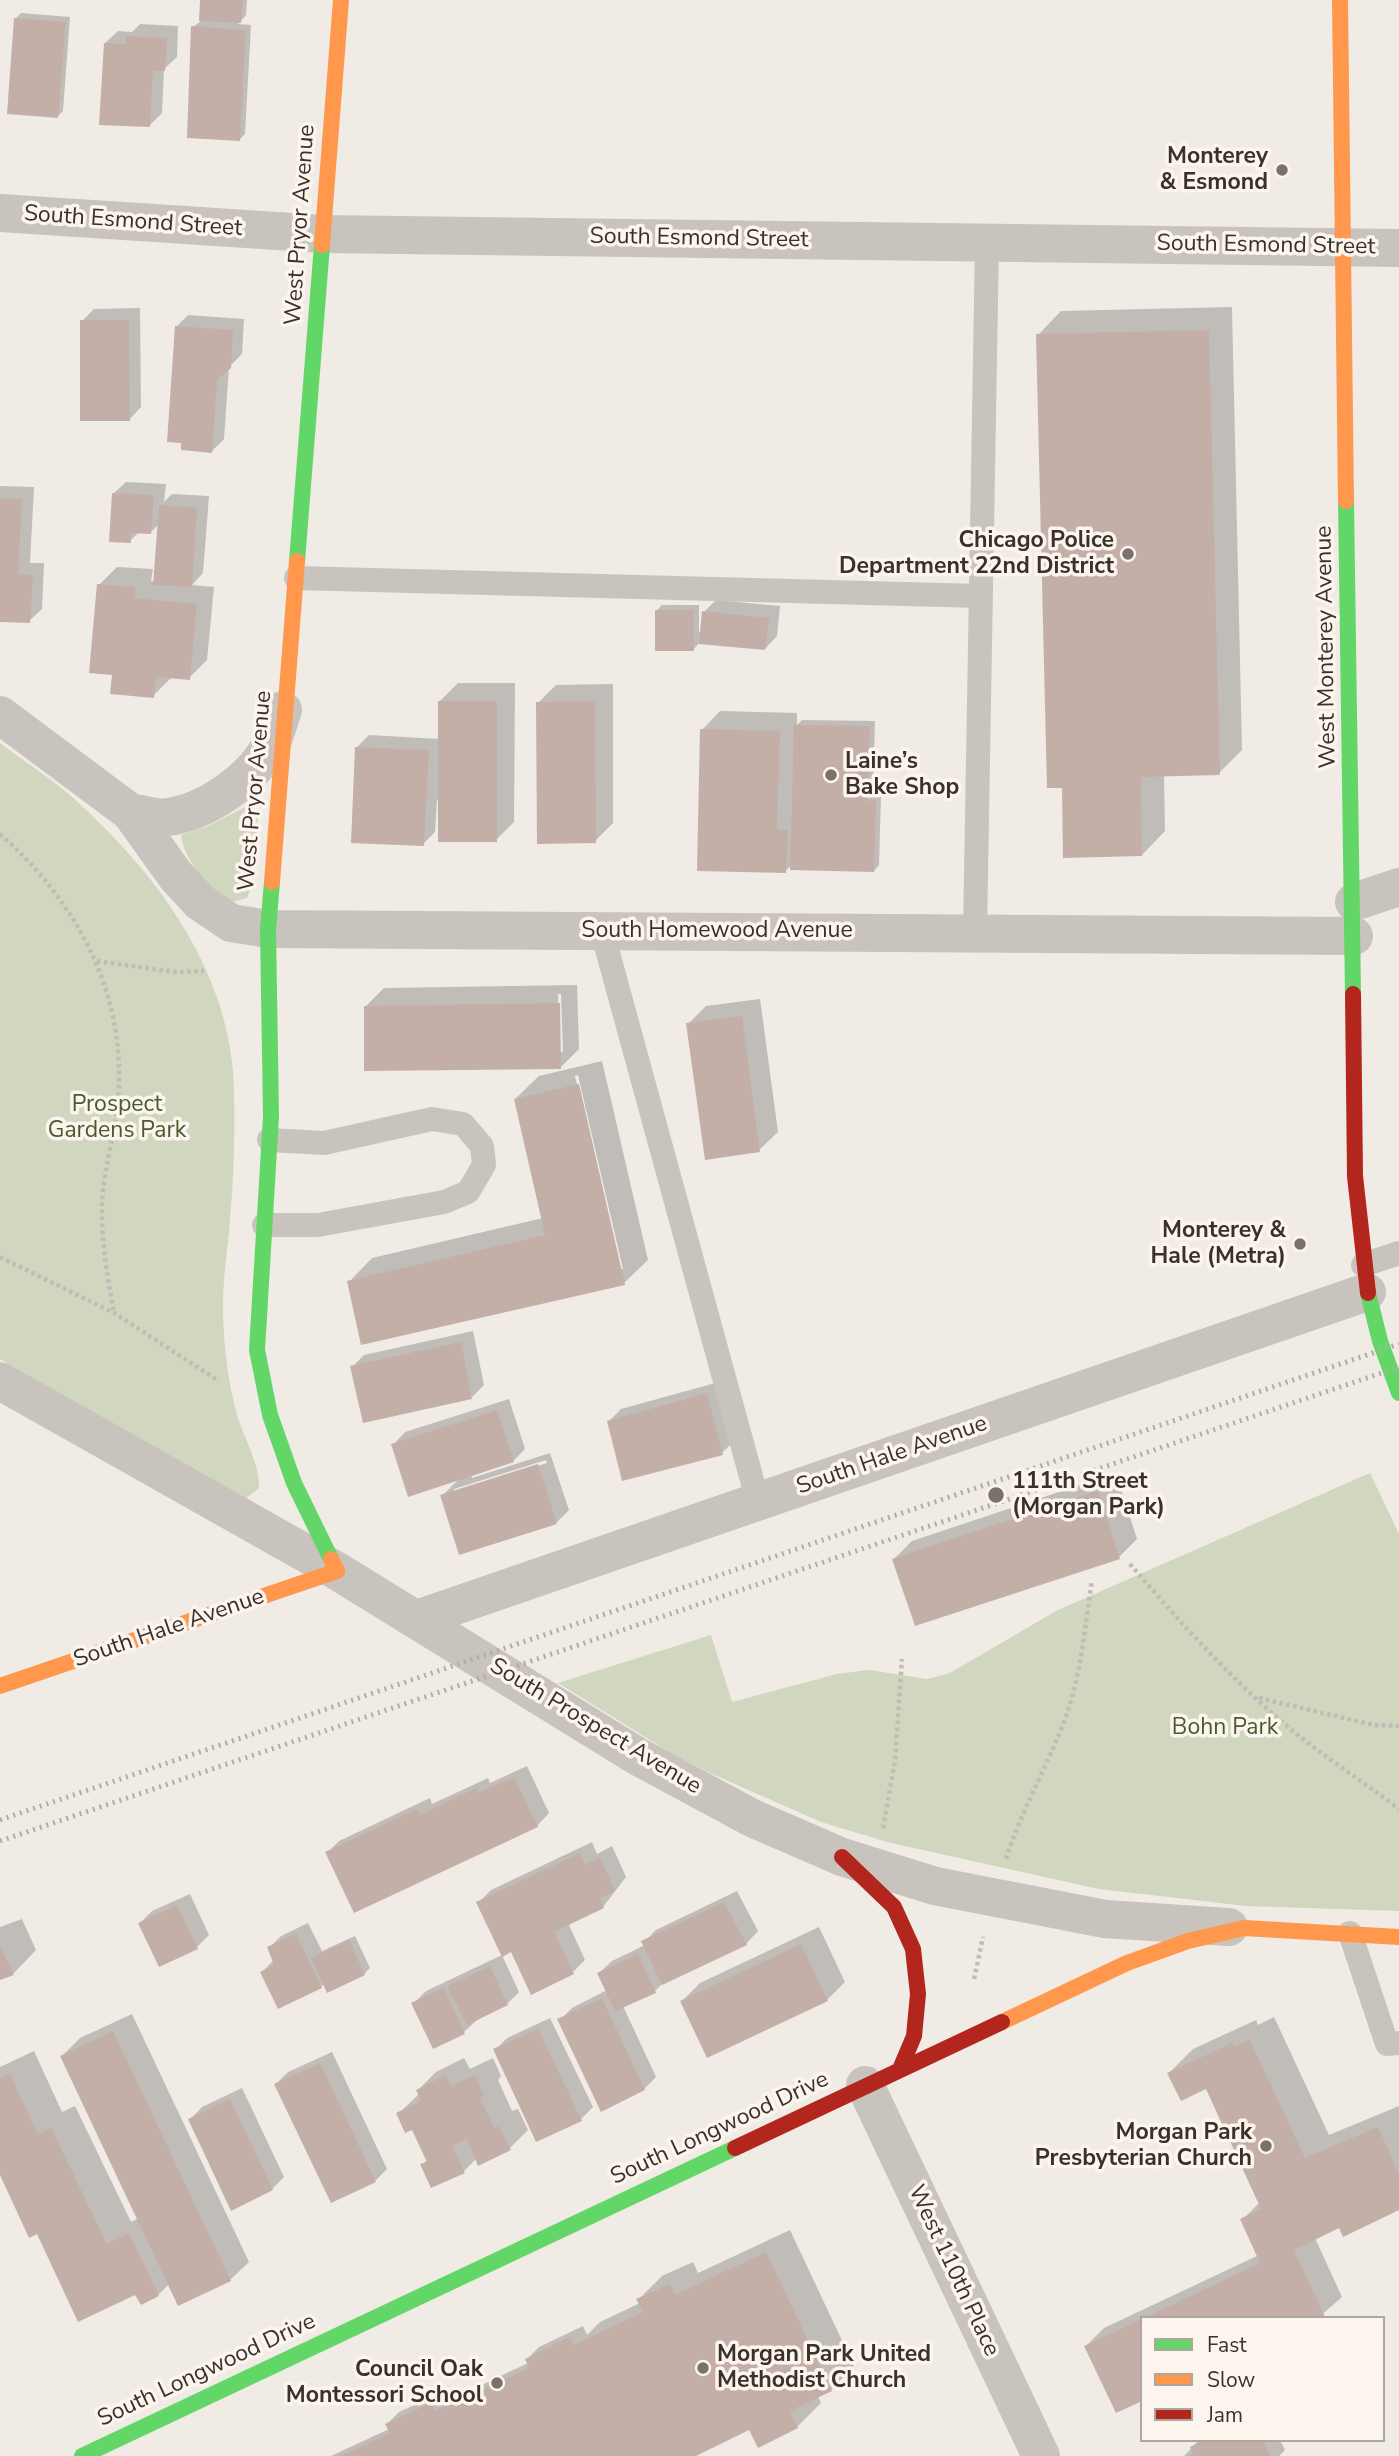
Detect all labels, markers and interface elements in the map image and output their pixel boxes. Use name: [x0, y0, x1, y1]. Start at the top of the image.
street label: West Pryor Avenue: [280, 124, 322, 326]
place label: Monterey & Esmond: [1160, 143, 1268, 197]
marker: Monterey & Esmond: [1274, 162, 1290, 178]
street label: South Esmond Street: [23, 201, 243, 243]
street label: South Esmond Street: [589, 223, 809, 255]
street label: South Esmond Street: [1156, 230, 1376, 262]
street label: West Monterey Avenue: [1311, 525, 1343, 769]
place label: Chicago Police Department 22nd District: [839, 527, 1114, 581]
marker: Chicago Police Department 22nd District: [1120, 546, 1136, 562]
street label: West Pryor Avenue: [233, 690, 279, 892]
place label: Laine’s Bake Shop: [845, 748, 959, 802]
marker: Laine’s Bake Shop: [823, 767, 839, 783]
street label: South Homewood Avenue: [581, 917, 853, 945]
park label: Prospect Gardens Park: [48, 1091, 186, 1145]
place label: Monterey & Hale (Metra): [1151, 1217, 1286, 1271]
marker: Monterey & Hale (Metra): [1292, 1236, 1308, 1252]
street label: South Hale Avenue: [793, 1410, 991, 1502]
place label: 111th Street (Morgan Park): [1012, 1468, 1165, 1522]
marker: 111th Street (Morgan Park): [986, 1485, 1006, 1505]
street label: South Hale Avenue: [70, 1583, 268, 1675]
street label: South Prospect Avenue: [484, 1653, 706, 1801]
park label: Bohn Park: [1172, 1714, 1278, 1742]
street label: South Longwood Drive: [607, 2066, 833, 2192]
place label: Morgan Park Presbyterian Church: [1035, 2119, 1252, 2173]
marker: Morgan Park Presbyterian Church: [1258, 2138, 1274, 2154]
street label: West 110th Place: [901, 2181, 1005, 2361]
street label: South Longwood Drive: [94, 2308, 320, 2434]
legend: [1140, 2316, 1385, 2442]
text: Fast: [1207, 2331, 1247, 2359]
place label: Morgan Park United Methodist Church: [717, 2341, 931, 2395]
place label: Council Oak Montessori School: [286, 2356, 483, 2410]
marker: Morgan Park United Methodist Church: [695, 2360, 711, 2376]
text: Slow: [1207, 2366, 1255, 2394]
marker: Council Oak Montessori School: [489, 2375, 505, 2391]
text: Jam: [1207, 2401, 1243, 2429]

